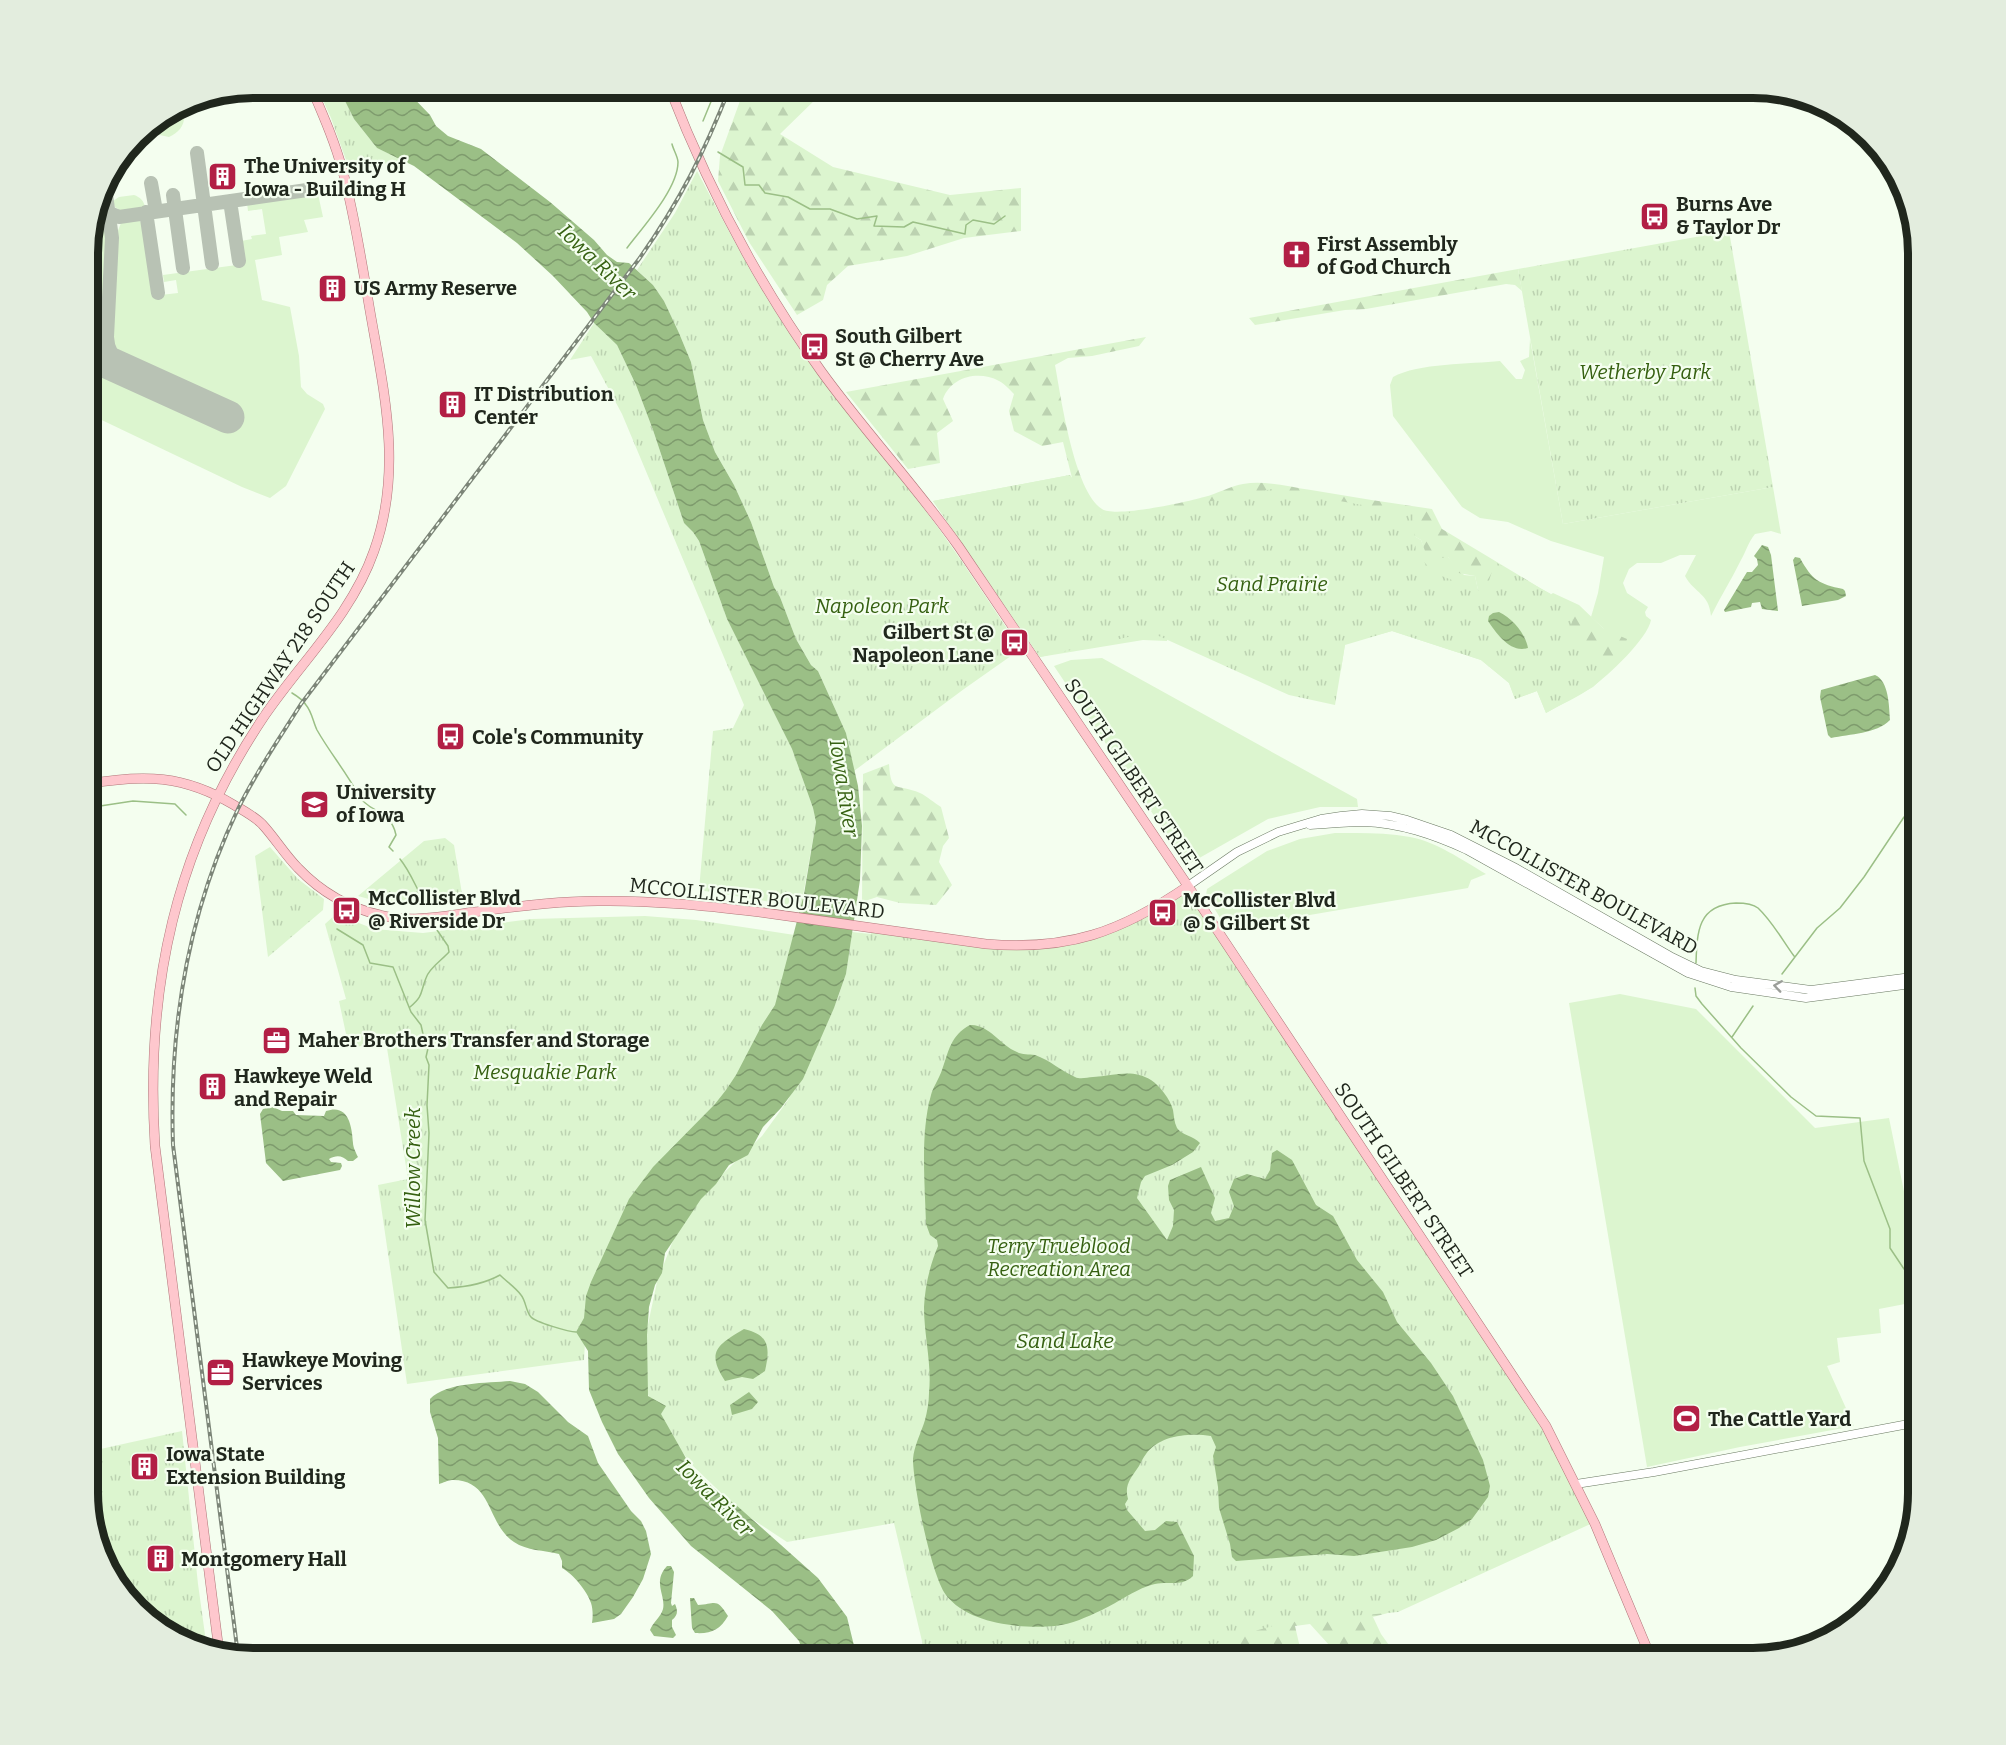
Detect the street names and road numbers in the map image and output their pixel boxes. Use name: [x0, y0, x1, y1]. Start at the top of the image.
street label: OLD HIGHWAY 218 SOUTH: [200, 557, 360, 777]
street label: SOUTH GILBERT STREET: [1060, 674, 1209, 878]
street label: MCCOLLISTER BOULEVARD: [1466, 814, 1702, 960]
street label: MCCOLLISTER BOULEVARD: [628, 873, 886, 923]
street label: SOUTH GILBERT STREET: [1330, 1078, 1479, 1282]

